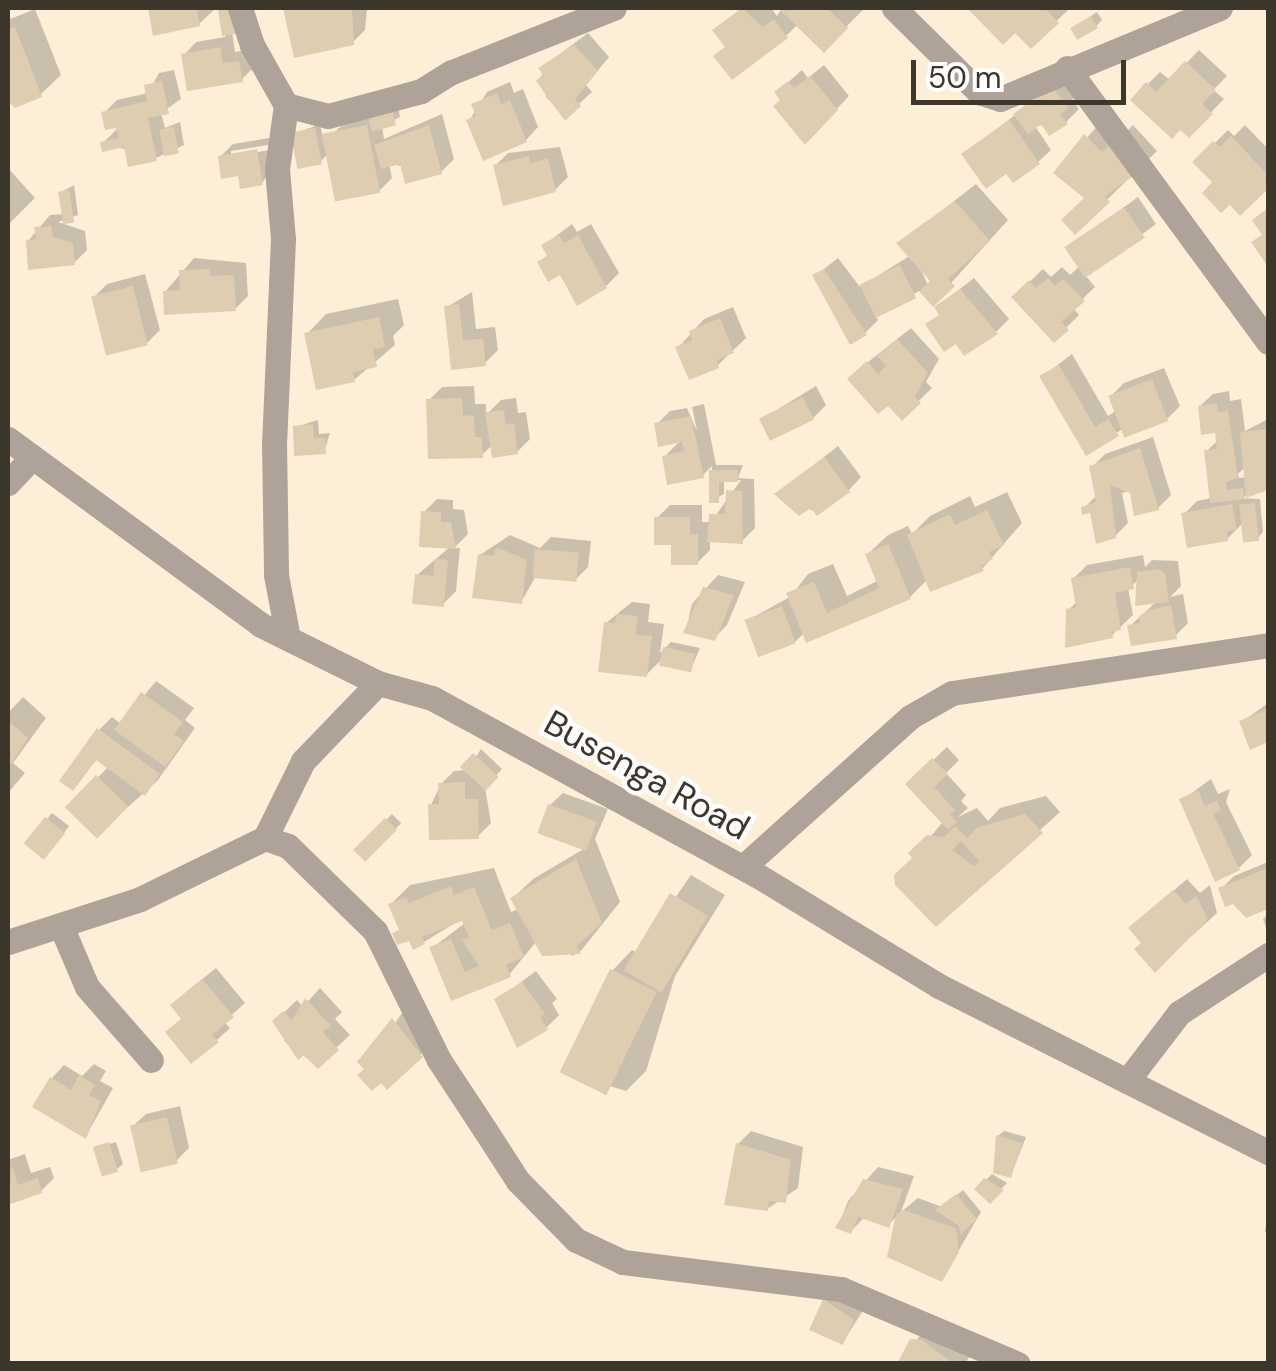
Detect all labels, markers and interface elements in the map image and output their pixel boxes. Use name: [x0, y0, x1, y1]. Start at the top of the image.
scale bar: [916, 40, 1131, 102]
text: 50 m: [928, 58, 1002, 97]
street label: Busenga Road: [537, 701, 757, 849]

